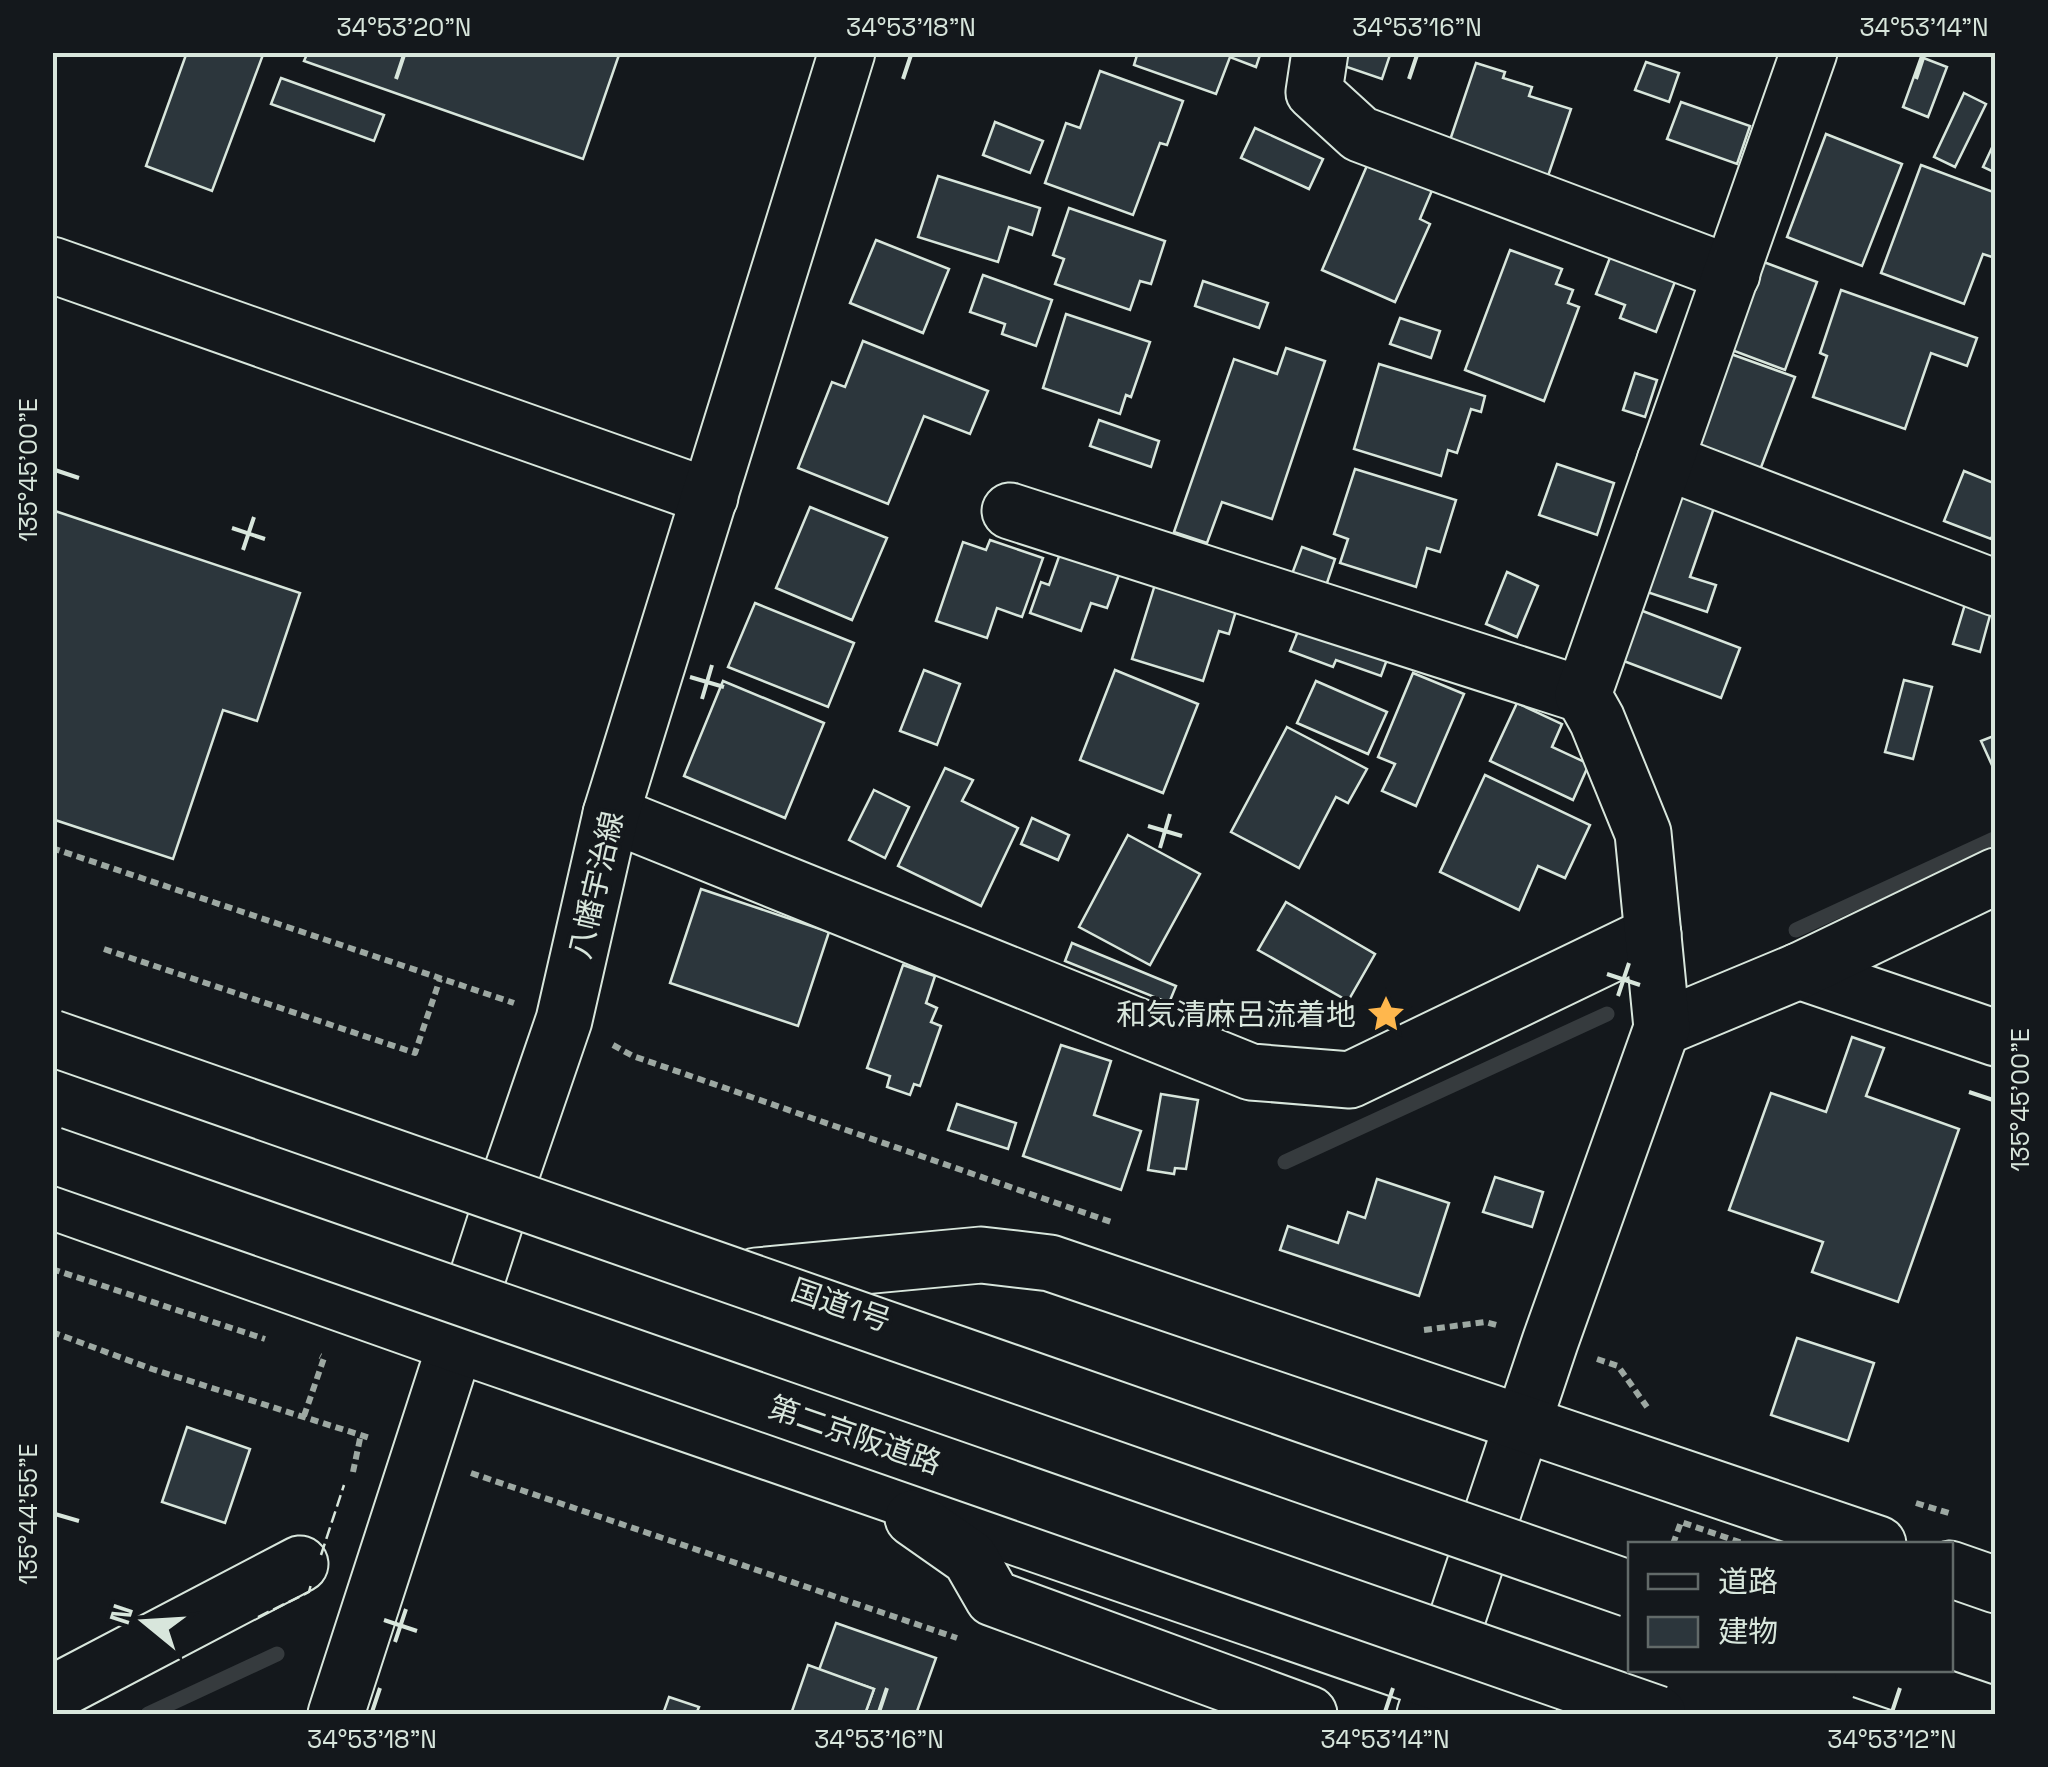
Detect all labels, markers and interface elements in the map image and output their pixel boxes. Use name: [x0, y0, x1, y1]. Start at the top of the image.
text: 34°53'20"N: [337, 11, 471, 43]
text: 34°53'18"N: [846, 11, 976, 43]
text: 34°53'16"N: [1352, 11, 1482, 43]
text: 34°53'14"N: [1859, 11, 1989, 43]
text: 135°45'00"E: [12, 398, 44, 542]
street label: 八幡宇治線: [560, 808, 632, 962]
place icon: 和気清麻呂流着地: [1365, 993, 1407, 1035]
place label: 和気清麻呂流着地: [1116, 995, 1356, 1034]
text: 135°45'00"E: [2004, 1028, 2036, 1172]
street label: 国道1号: [786, 1270, 896, 1340]
street label: 第二京阪道路: [764, 1387, 946, 1483]
text: 135°44'55"E: [12, 1443, 44, 1585]
legend: [1628, 1542, 1953, 1672]
text: 道路: [1718, 1562, 1778, 1601]
north arrow: [95, 1572, 195, 1672]
text: N: [101, 1600, 141, 1629]
text: 建物: [1718, 1612, 1778, 1651]
text: 34°53'18"N: [307, 1723, 437, 1755]
text: 34°53'16"N: [814, 1723, 944, 1755]
text: 34°53'14"N: [1320, 1723, 1450, 1755]
text: 34°53'12"N: [1827, 1723, 1957, 1755]

